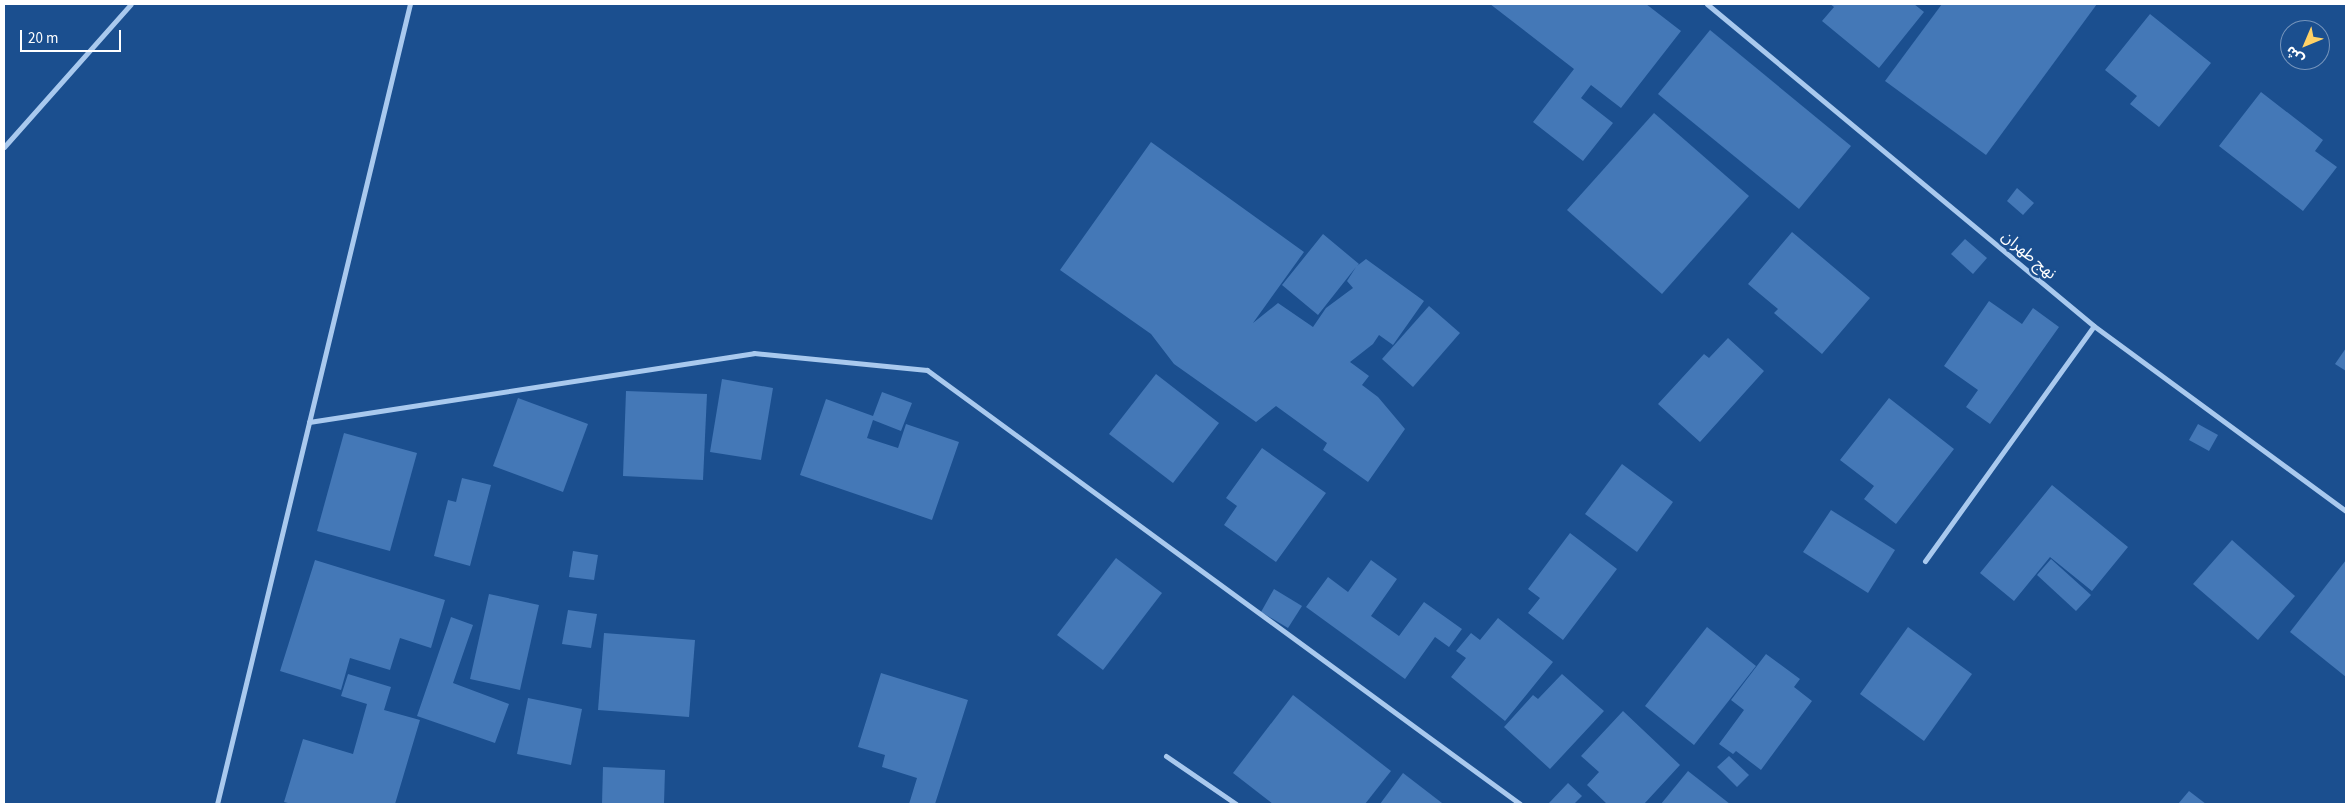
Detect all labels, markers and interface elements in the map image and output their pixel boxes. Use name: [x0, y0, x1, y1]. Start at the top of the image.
scale bar: [22, 20, 124, 52]
north arrow: [2280, 20, 2330, 70]
text: 20 m: [28, 28, 58, 49]
text: ش: [2281, 41, 2309, 69]
street label: نهج طهران: [1998, 227, 2060, 283]

